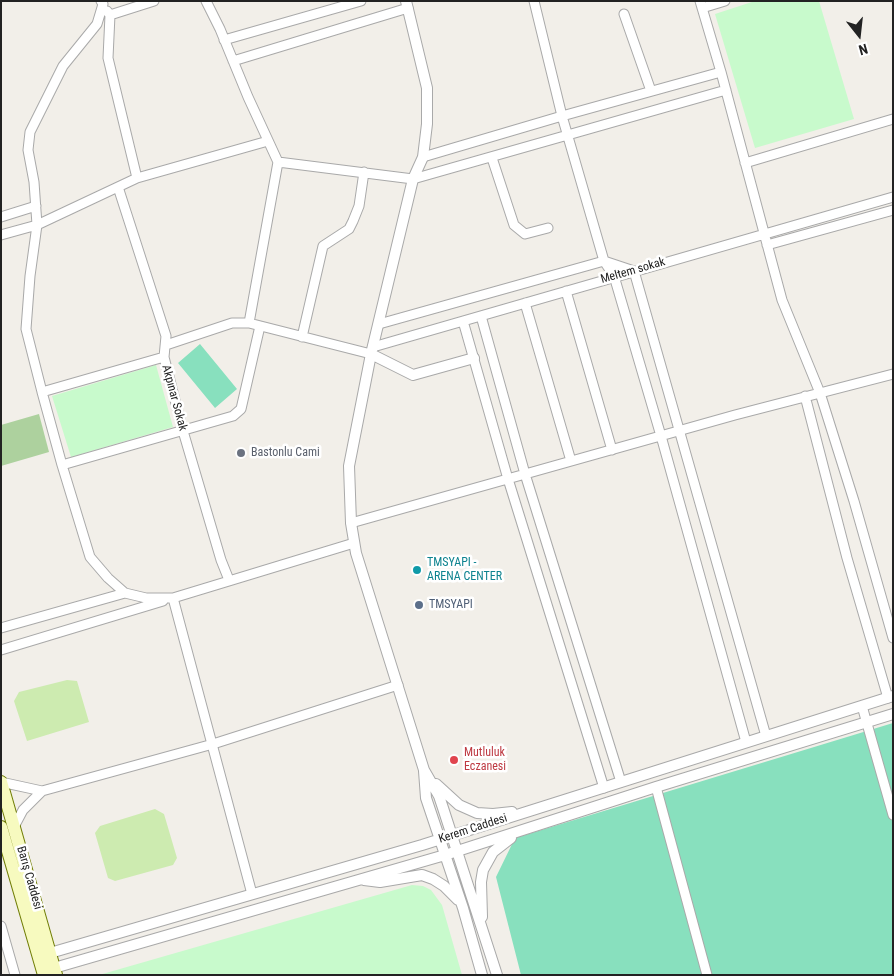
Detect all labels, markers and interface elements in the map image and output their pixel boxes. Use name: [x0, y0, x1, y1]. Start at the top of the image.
north arrow: [834, 10, 884, 60]
text: N: [857, 41, 869, 58]
street label: Meltem sokak: [599, 255, 667, 287]
street label: Akpınar Sokak: [158, 363, 190, 433]
place label: Bastonlu Cami: [251, 446, 320, 460]
marker: Bastonlu Cami: [235, 447, 247, 459]
place label: TMSYAPI - ARENA CENTER: [427, 556, 502, 584]
marker: TMSYAPI - ARENA CENTER: [411, 564, 423, 576]
place label: TMSYAPI: [429, 598, 473, 612]
marker: TMSYAPI: [413, 599, 425, 611]
place label: Mutluluk Eczanesi: [464, 746, 506, 774]
marker: Mutluluk Eczanesi: [448, 754, 460, 766]
street label: Kerem Caddesi: [437, 811, 509, 847]
street label: Barış Caddesi: [13, 845, 45, 911]

